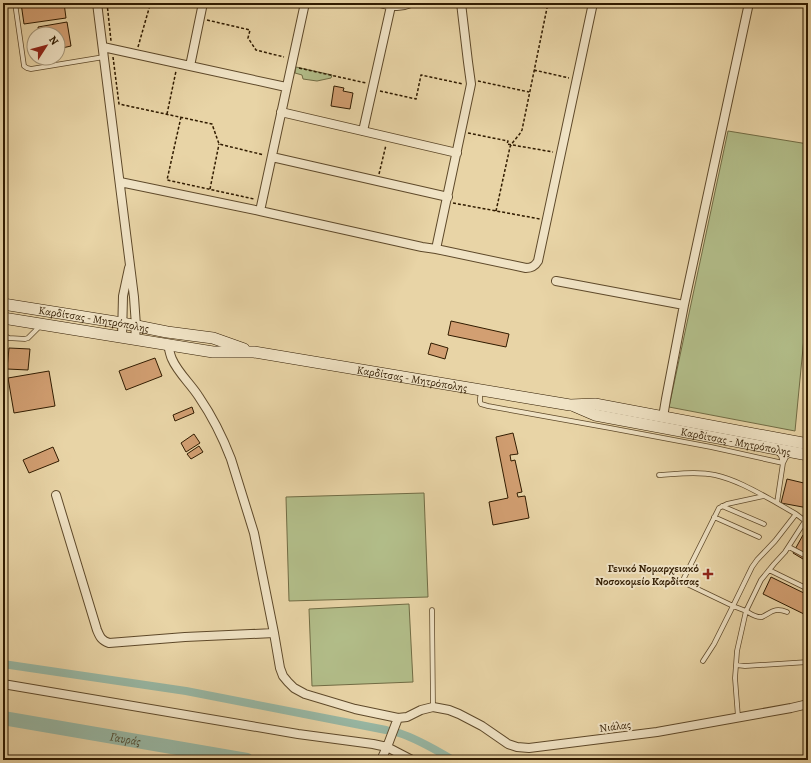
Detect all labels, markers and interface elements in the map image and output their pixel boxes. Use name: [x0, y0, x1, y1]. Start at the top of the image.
north arrow: [26, 26, 66, 66]
text: N: [45, 33, 62, 48]
street label: Καρδίτσας - Μητρόπολης: [37, 303, 150, 336]
street label: Καρδίτσας - Μητρόπολης: [355, 362, 468, 396]
street label: Καρδίτσας - Μητρόπολης: [679, 424, 792, 460]
place label: Γενικό Νομαρχειακό Νοσοκομείο Καρδίτσας: [595, 561, 700, 589]
marker: Γενικό Νομαρχειακό Νοσοκομείο Καρδίτσας: [702, 568, 714, 580]
street label: Νιάλας: [598, 717, 632, 736]
water label: Γαυράς: [109, 729, 142, 750]

